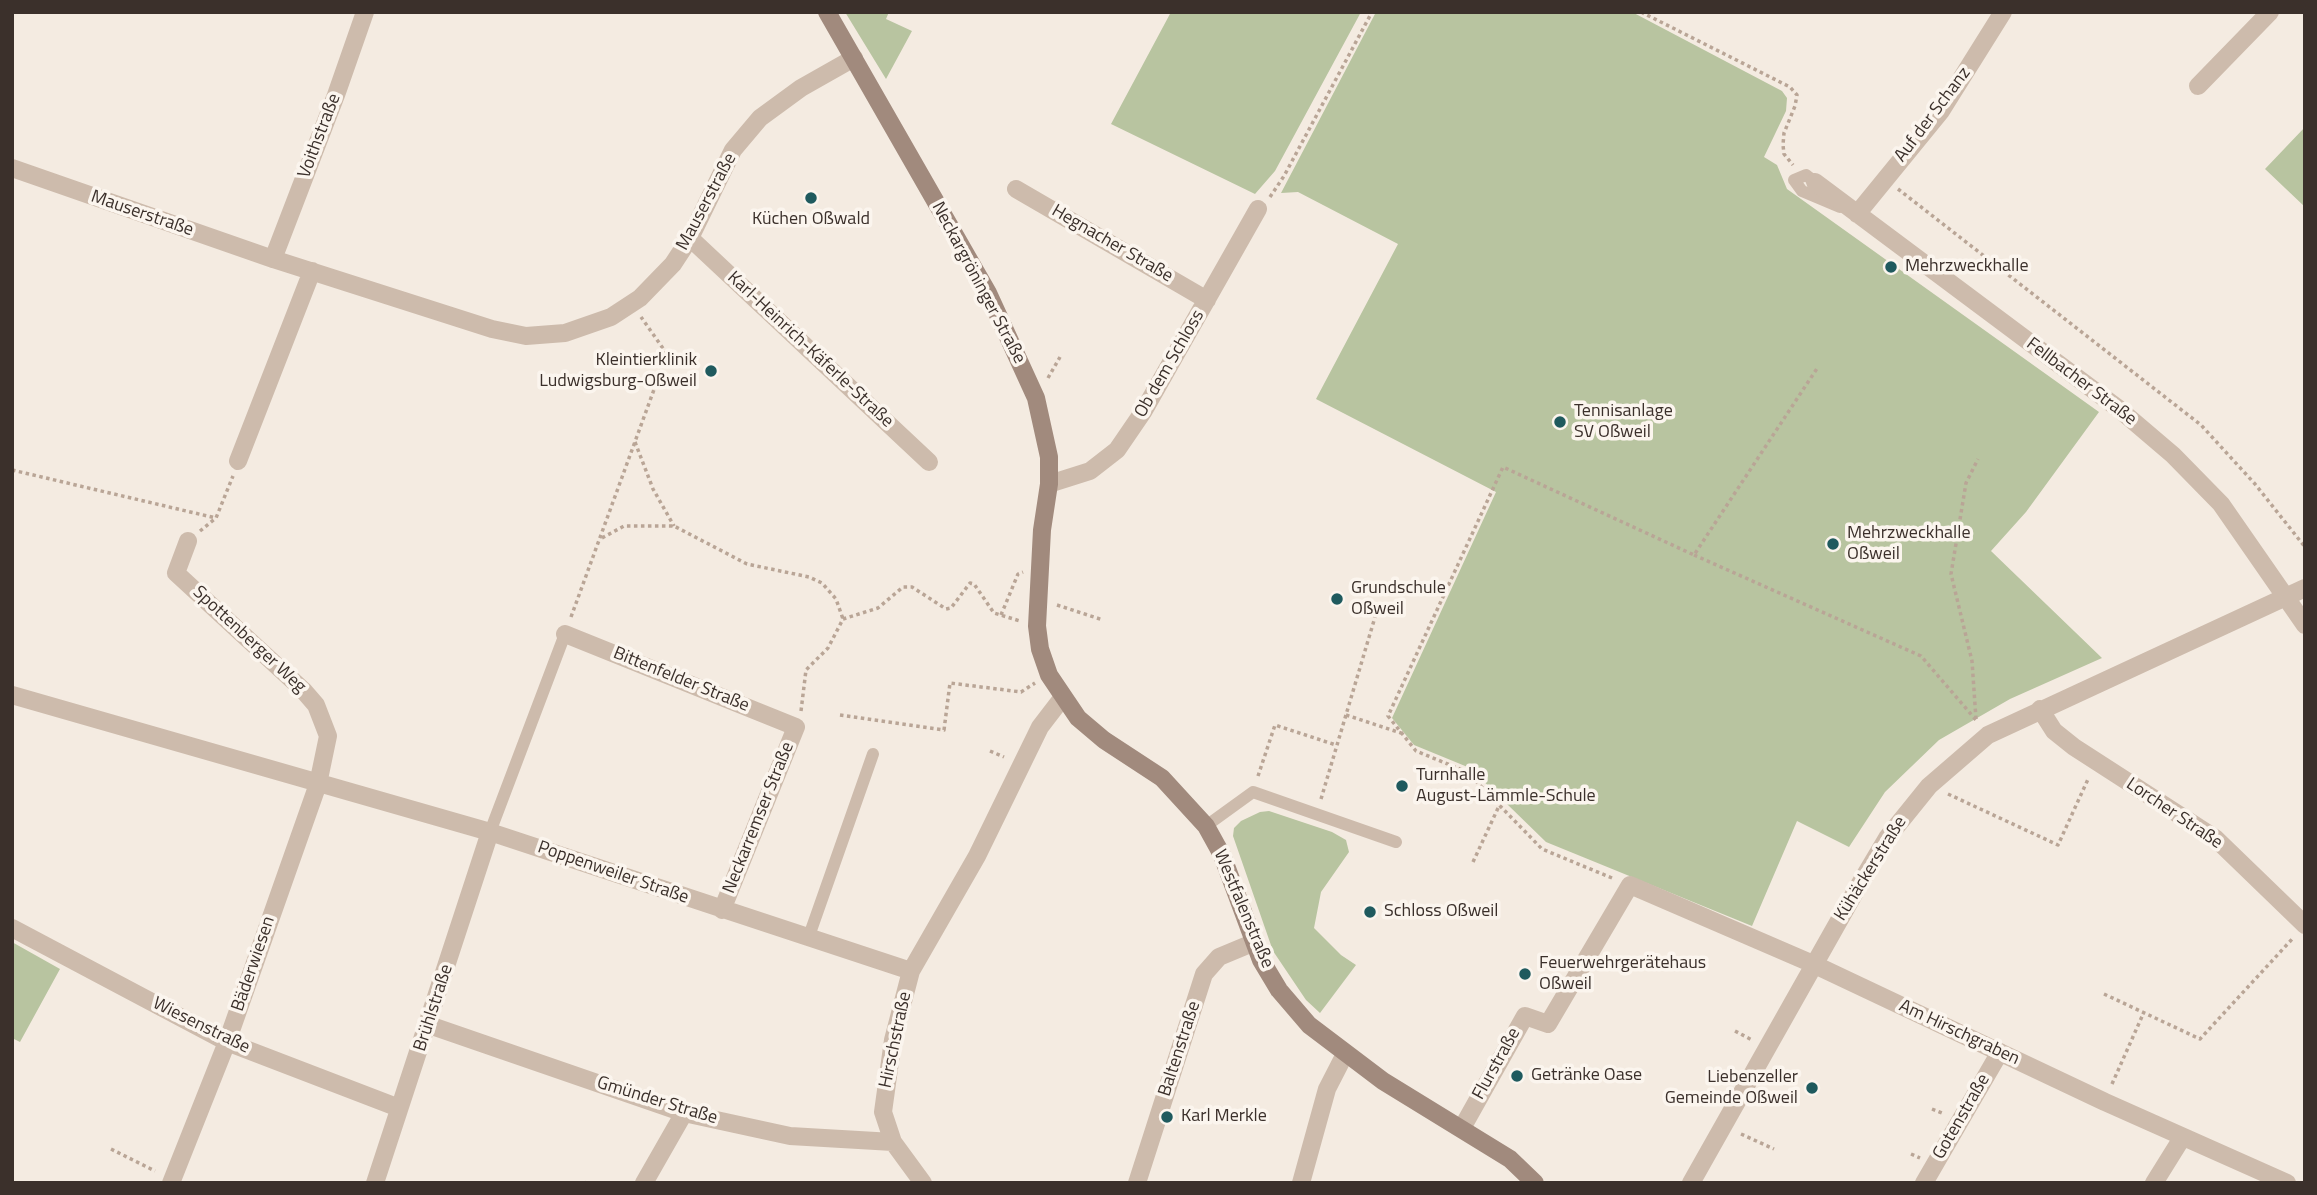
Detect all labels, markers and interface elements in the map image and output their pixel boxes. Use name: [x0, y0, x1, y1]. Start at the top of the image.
street label: Auf der Schanz: [1890, 63, 1976, 167]
street label: Voithstraße: [294, 91, 346, 181]
street label: Mauserstraße: [672, 150, 742, 254]
street label: Mauserstraße: [88, 186, 196, 242]
marker: Küchen Oßwald: [803, 190, 819, 206]
street label: Neckargröninger Straße: [926, 199, 1030, 367]
street label: Hegnacher Straße: [1048, 201, 1176, 287]
place label: Küchen Oßwald: [752, 209, 870, 231]
place label: Mehrzweckhalle: [1905, 256, 2028, 278]
marker: Mehrzweckhalle: [1883, 259, 1899, 275]
street label: Karl-Heinrich-Käferle-Straße: [722, 267, 898, 433]
street label: Ob dem Schloss: [1130, 306, 1210, 422]
street label: Fellbacher Straße: [2022, 334, 2140, 430]
place label: Kleintierklinik Ludwigsburg-Oßweil: [539, 350, 697, 392]
marker: Kleintierklinik Ludwigsburg-Oßweil: [703, 363, 719, 379]
place label: Tennisanlage SV Oßweil: [1574, 401, 1673, 444]
marker: Tennisanlage SV Oßweil: [1552, 414, 1568, 430]
place label: Mehrzweckhalle Oßweil: [1847, 523, 1970, 566]
marker: Mehrzweckhalle Oßweil: [1825, 536, 1841, 552]
place label: Grundschule Oßweil: [1351, 578, 1446, 620]
street label: Spottenberger Weg: [188, 582, 310, 698]
marker: Grundschule Oßweil: [1329, 591, 1345, 607]
street label: Bittenfelder Straße: [610, 643, 752, 717]
street label: Neckarremser Straße: [719, 739, 799, 897]
place label: Turnhalle August-Lämmle-Schule: [1416, 765, 1596, 808]
street label: Lorcher Straße: [2122, 774, 2226, 854]
marker: Turnhalle August-Lämmle-Schule: [1394, 778, 1410, 794]
street label: Kühäckerstraße: [1830, 813, 1912, 925]
street label: Poppenweiler Straße: [535, 837, 691, 909]
street label: Westfalenstraße: [1208, 847, 1278, 971]
place label: Schloss Oßweil: [1384, 901, 1498, 923]
marker: Schloss Oßweil: [1362, 904, 1378, 920]
street label: Bäderwiesen: [228, 914, 280, 1014]
place label: Feuerwehrgerätehaus Oßweil: [1539, 953, 1706, 996]
street label: Brühlstraße: [410, 962, 458, 1054]
marker: Feuerwehrgerätehaus Oßweil: [1517, 966, 1533, 982]
street label: Hirschstraße: [875, 990, 917, 1090]
street label: Wiesenstraße: [149, 993, 253, 1059]
street label: Am Hirschgraben: [1895, 996, 2023, 1070]
street label: Baltenstraße: [1154, 999, 1206, 1099]
street label: Flurstraße: [1468, 1024, 1526, 1104]
place label: Getränke Oase: [1531, 1065, 1642, 1087]
place label: Liebenzeller Gemeinde Oßweil: [1665, 1067, 1798, 1110]
marker: Getränke Oase: [1509, 1068, 1525, 1084]
street label: Gotenstraße: [1929, 1070, 1995, 1164]
street label: Gmünder Straße: [594, 1072, 720, 1130]
marker: Liebenzeller Gemeinde Oßweil: [1804, 1080, 1820, 1096]
place label: Karl Merkle: [1181, 1106, 1267, 1128]
marker: Karl Merkle: [1159, 1109, 1175, 1125]

